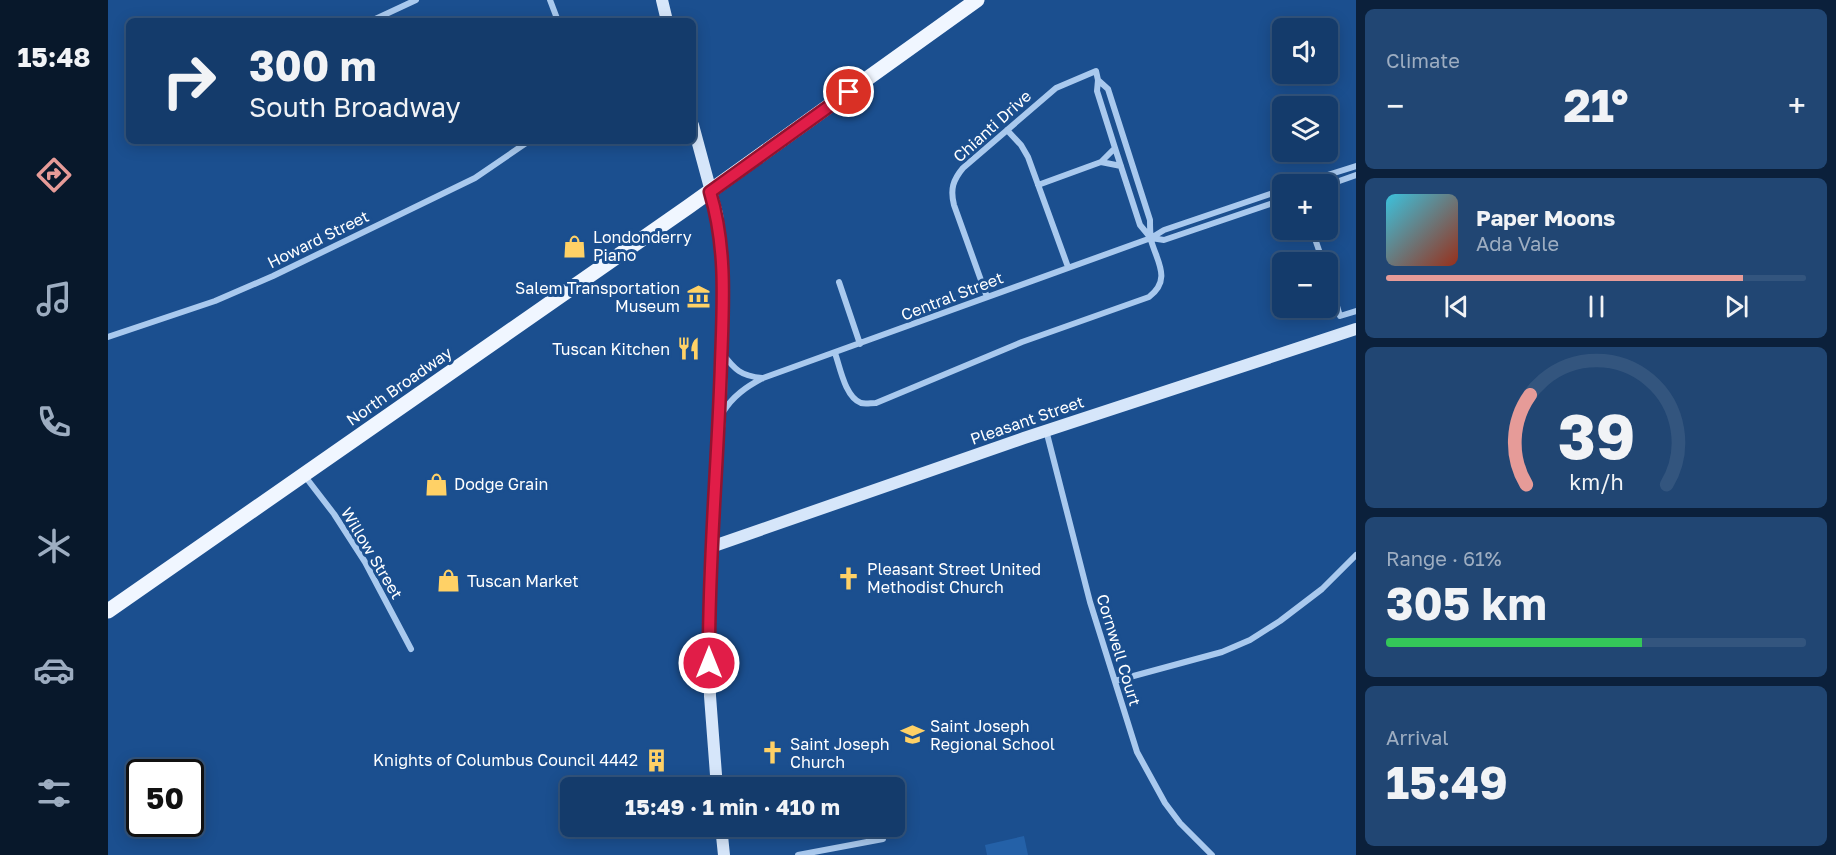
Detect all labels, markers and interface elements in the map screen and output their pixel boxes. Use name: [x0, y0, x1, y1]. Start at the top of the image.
map controls: [1272, 18, 1338, 318]
button: sound: [1272, 18, 1338, 84]
text: 300 m: [249, 40, 376, 90]
text: 15:48: [17, 41, 91, 73]
icon: right: [150, 42, 228, 120]
text: Climate: [1386, 48, 1460, 72]
pin: [823, 66, 874, 117]
icon: arrive: [832, 75, 865, 108]
text: 21°: [1563, 78, 1629, 132]
street label: Chianti Drive: [949, 86, 1035, 166]
text: −: [1386, 86, 1404, 125]
text: +: [1788, 86, 1806, 125]
text: South Broadway: [249, 91, 461, 123]
button: layers: [1272, 96, 1338, 162]
icon: directions: [33, 154, 75, 196]
button: +: [1272, 174, 1338, 240]
text: Paper Moons: [1476, 204, 1615, 231]
street label: Howard Street: [264, 206, 372, 272]
place label: Londonderry Piano: [593, 227, 692, 265]
text: Ada Vale: [1476, 231, 1559, 255]
shop icon: Londonderry Piano: [562, 233, 588, 259]
button: −: [1272, 252, 1338, 318]
street label: Central Street: [898, 267, 1006, 325]
icon: music: [33, 278, 75, 320]
place label: Salem Transportation Museum: [515, 278, 680, 316]
museum icon: Salem Transportation Museum: [685, 284, 711, 310]
icon: previous: [1440, 290, 1473, 323]
icon: pause: [1580, 290, 1613, 323]
icon: next: [1720, 290, 1753, 323]
restaurant icon: Tuscan Kitchen: [675, 336, 701, 362]
place label: Tuscan Kitchen: [552, 339, 670, 359]
street label: North Broadway: [342, 342, 456, 430]
street label: Pleasant Street: [968, 391, 1086, 449]
text: 39: [1557, 398, 1635, 473]
icon: phone: [33, 401, 75, 443]
text: km/h: [1569, 469, 1623, 495]
shop icon: Dodge Grain: [423, 471, 449, 497]
place label: Dodge Grain: [454, 474, 548, 494]
street label: Willow Street: [337, 503, 407, 603]
icon: climate: [33, 525, 75, 567]
text: Range · 61%: [1386, 546, 1502, 570]
place label: Pleasant Street United Methodist Church: [867, 559, 1041, 597]
church icon: Pleasant Street United Methodist Church: [836, 565, 862, 591]
shop icon: Tuscan Market: [436, 568, 462, 594]
place label: Tuscan Market: [467, 571, 579, 591]
text: 305 km: [1386, 576, 1547, 630]
street label: Cornwell Court: [1093, 592, 1145, 708]
position arrow: [677, 631, 741, 695]
icon: car: [33, 649, 75, 691]
place label: Saint Joseph Regional School: [930, 716, 1055, 754]
school or university icon: Saint Joseph Regional School: [899, 722, 925, 748]
text: Arrival: [1386, 725, 1449, 749]
place label: Saint Joseph Church: [790, 734, 890, 772]
church icon: Saint Joseph Church: [759, 740, 785, 766]
building icon: Knights of Columbus Council 4442: [643, 747, 669, 773]
place label: Knights of Columbus Council 4442: [373, 750, 638, 770]
text: 15:49: [1386, 755, 1508, 809]
speed limit sign: 50: [126, 759, 204, 837]
icon: filters: [33, 772, 75, 814]
text: 15:49 · 1 min · 410 m: [625, 793, 840, 820]

